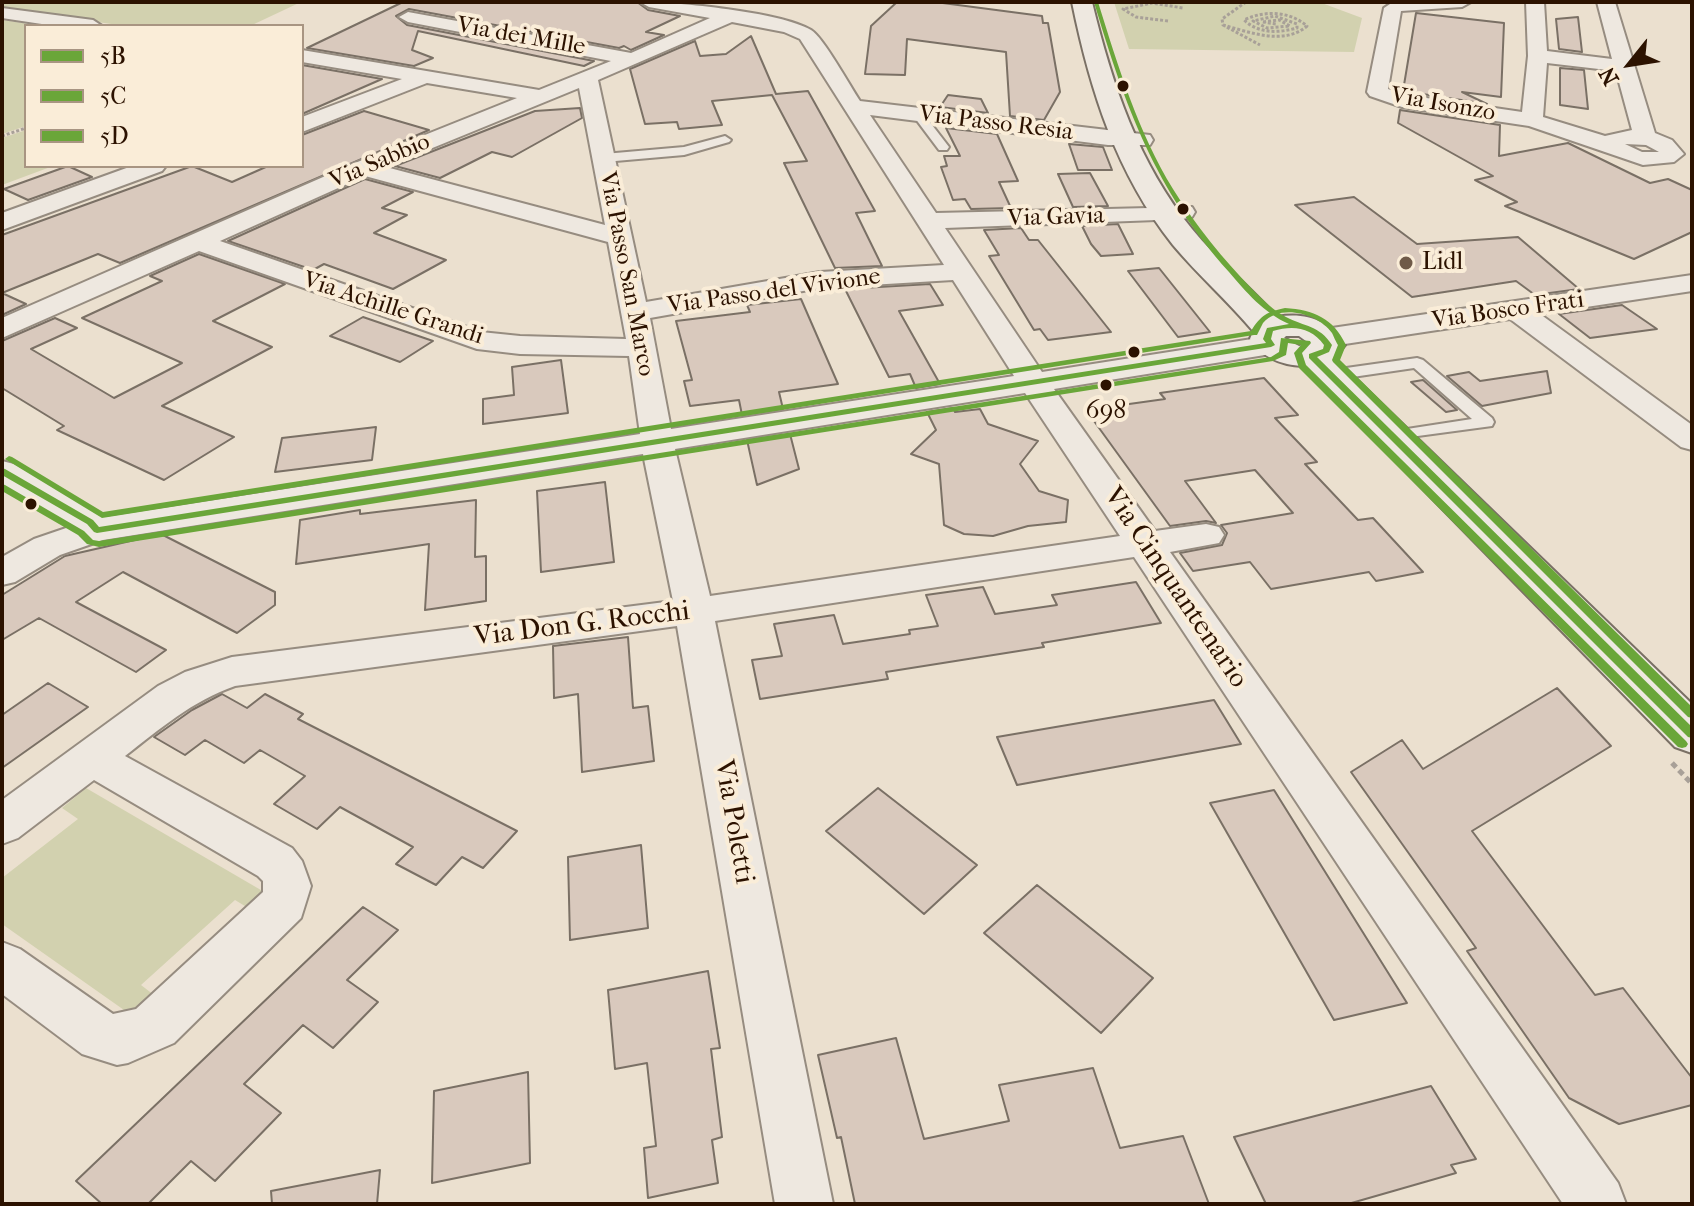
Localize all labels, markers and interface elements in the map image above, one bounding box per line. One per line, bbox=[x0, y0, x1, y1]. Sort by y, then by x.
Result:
street label: Via dei Mille bbox=[454, 12, 588, 62]
legend bbox=[24, 24, 304, 168]
north arrow bbox=[1590, 24, 1670, 104]
text: 5B bbox=[100, 42, 126, 70]
text: N bbox=[1594, 62, 1625, 90]
unlabelled marker bbox=[1115, 78, 1131, 94]
text: 5C bbox=[100, 82, 127, 110]
street label: Via Isonzo bbox=[1388, 82, 1498, 128]
street label: Via Passo Resia bbox=[917, 100, 1075, 148]
text: 5D bbox=[100, 122, 129, 150]
street label: Via Sabbio bbox=[325, 128, 435, 196]
street label: Via Passo San Marco bbox=[592, 169, 660, 379]
unlabelled marker bbox=[1175, 201, 1191, 217]
street label: Via Gavia bbox=[1007, 202, 1105, 234]
place label: Lidl bbox=[1422, 249, 1463, 277]
marker: Lidl bbox=[1397, 254, 1415, 272]
street label: Via Passo del Vivione bbox=[666, 263, 882, 321]
street label: Via Achille Grandi bbox=[299, 266, 487, 352]
street label: Via Bosco Frati bbox=[1430, 286, 1586, 336]
unlabelled marker bbox=[1126, 344, 1142, 360]
marker: 698 bbox=[1098, 377, 1114, 393]
place label: 698 bbox=[1086, 396, 1126, 428]
street label: Via Cinquantenario bbox=[1095, 481, 1255, 695]
unlabelled marker bbox=[23, 496, 39, 512]
street label: Via Don G. Rocchi bbox=[472, 595, 692, 655]
street label: Via Poletti bbox=[706, 757, 760, 887]

